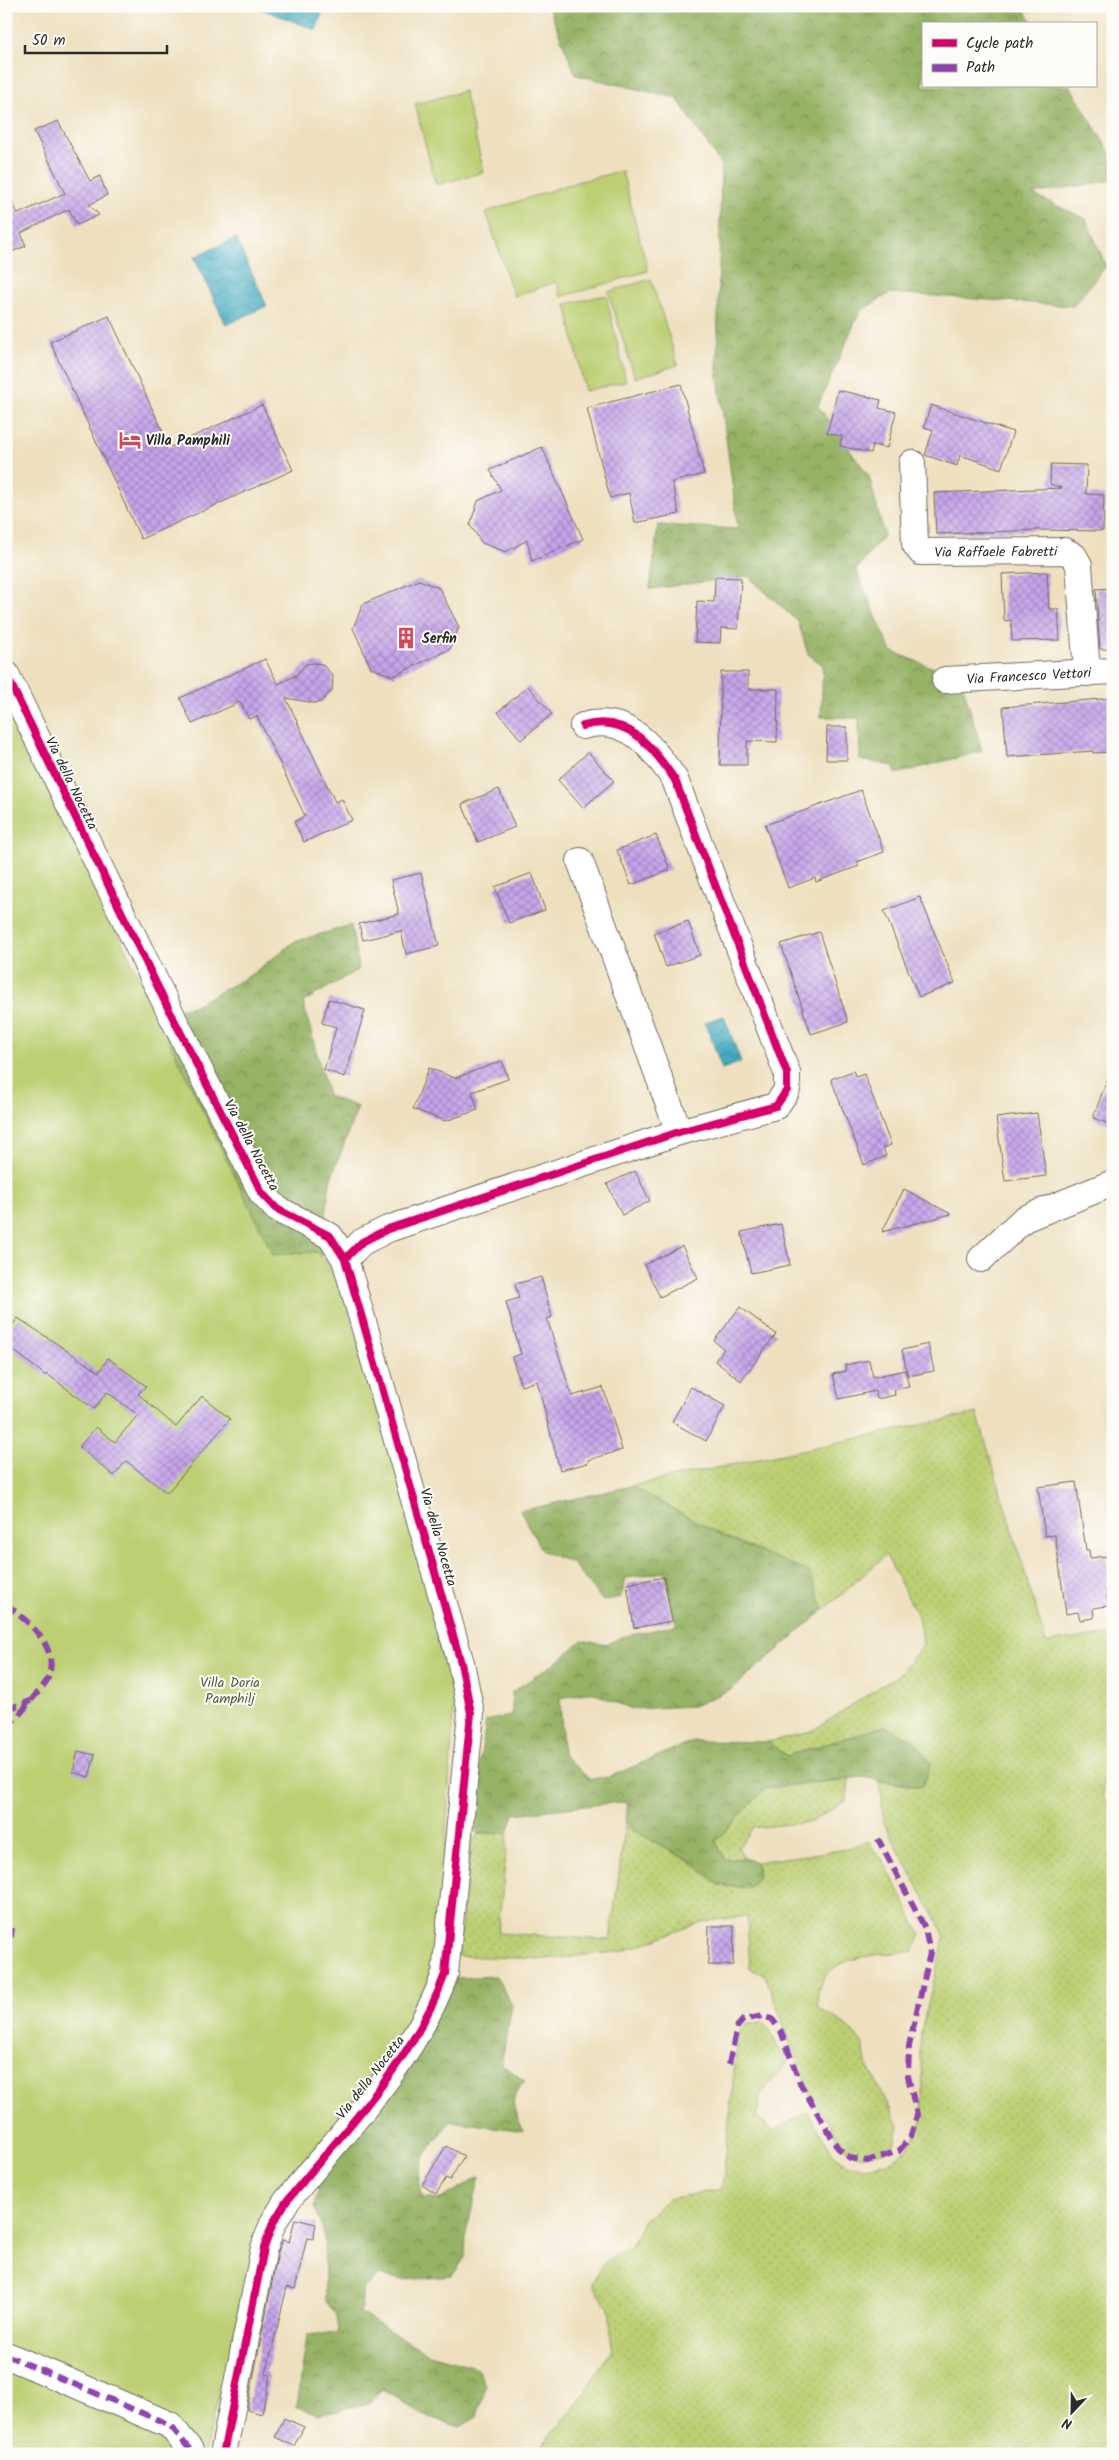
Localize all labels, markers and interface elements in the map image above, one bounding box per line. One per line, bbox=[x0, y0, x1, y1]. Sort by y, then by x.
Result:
scale bar bbox=[25, 22, 168, 54]
legend bbox=[922, 22, 1096, 88]
text: 50 m bbox=[32, 29, 66, 53]
text: Cycle path bbox=[966, 32, 1033, 56]
text: Path bbox=[966, 56, 995, 80]
hotel icon: Villa Pamphili bbox=[117, 427, 143, 453]
place label: Villa Pamphili bbox=[146, 430, 230, 452]
street label: Via Raffaele Fabretti bbox=[934, 541, 1058, 564]
building icon: Serfin bbox=[393, 625, 419, 651]
place label: Serfin bbox=[422, 628, 457, 650]
street label: Via Francesco Vettori bbox=[966, 662, 1092, 691]
street label: Via della Nocetta bbox=[39, 733, 103, 834]
street label: Via della Nocetta bbox=[218, 1096, 285, 1195]
street label: Via della Nocetta bbox=[414, 1486, 463, 1589]
park label: Villa Doria Pamphilj bbox=[200, 1672, 260, 1710]
street label: Via della Nocetta bbox=[331, 2031, 411, 2124]
north arrow bbox=[1046, 2388, 1096, 2438]
text: N bbox=[1059, 2411, 1076, 2435]

